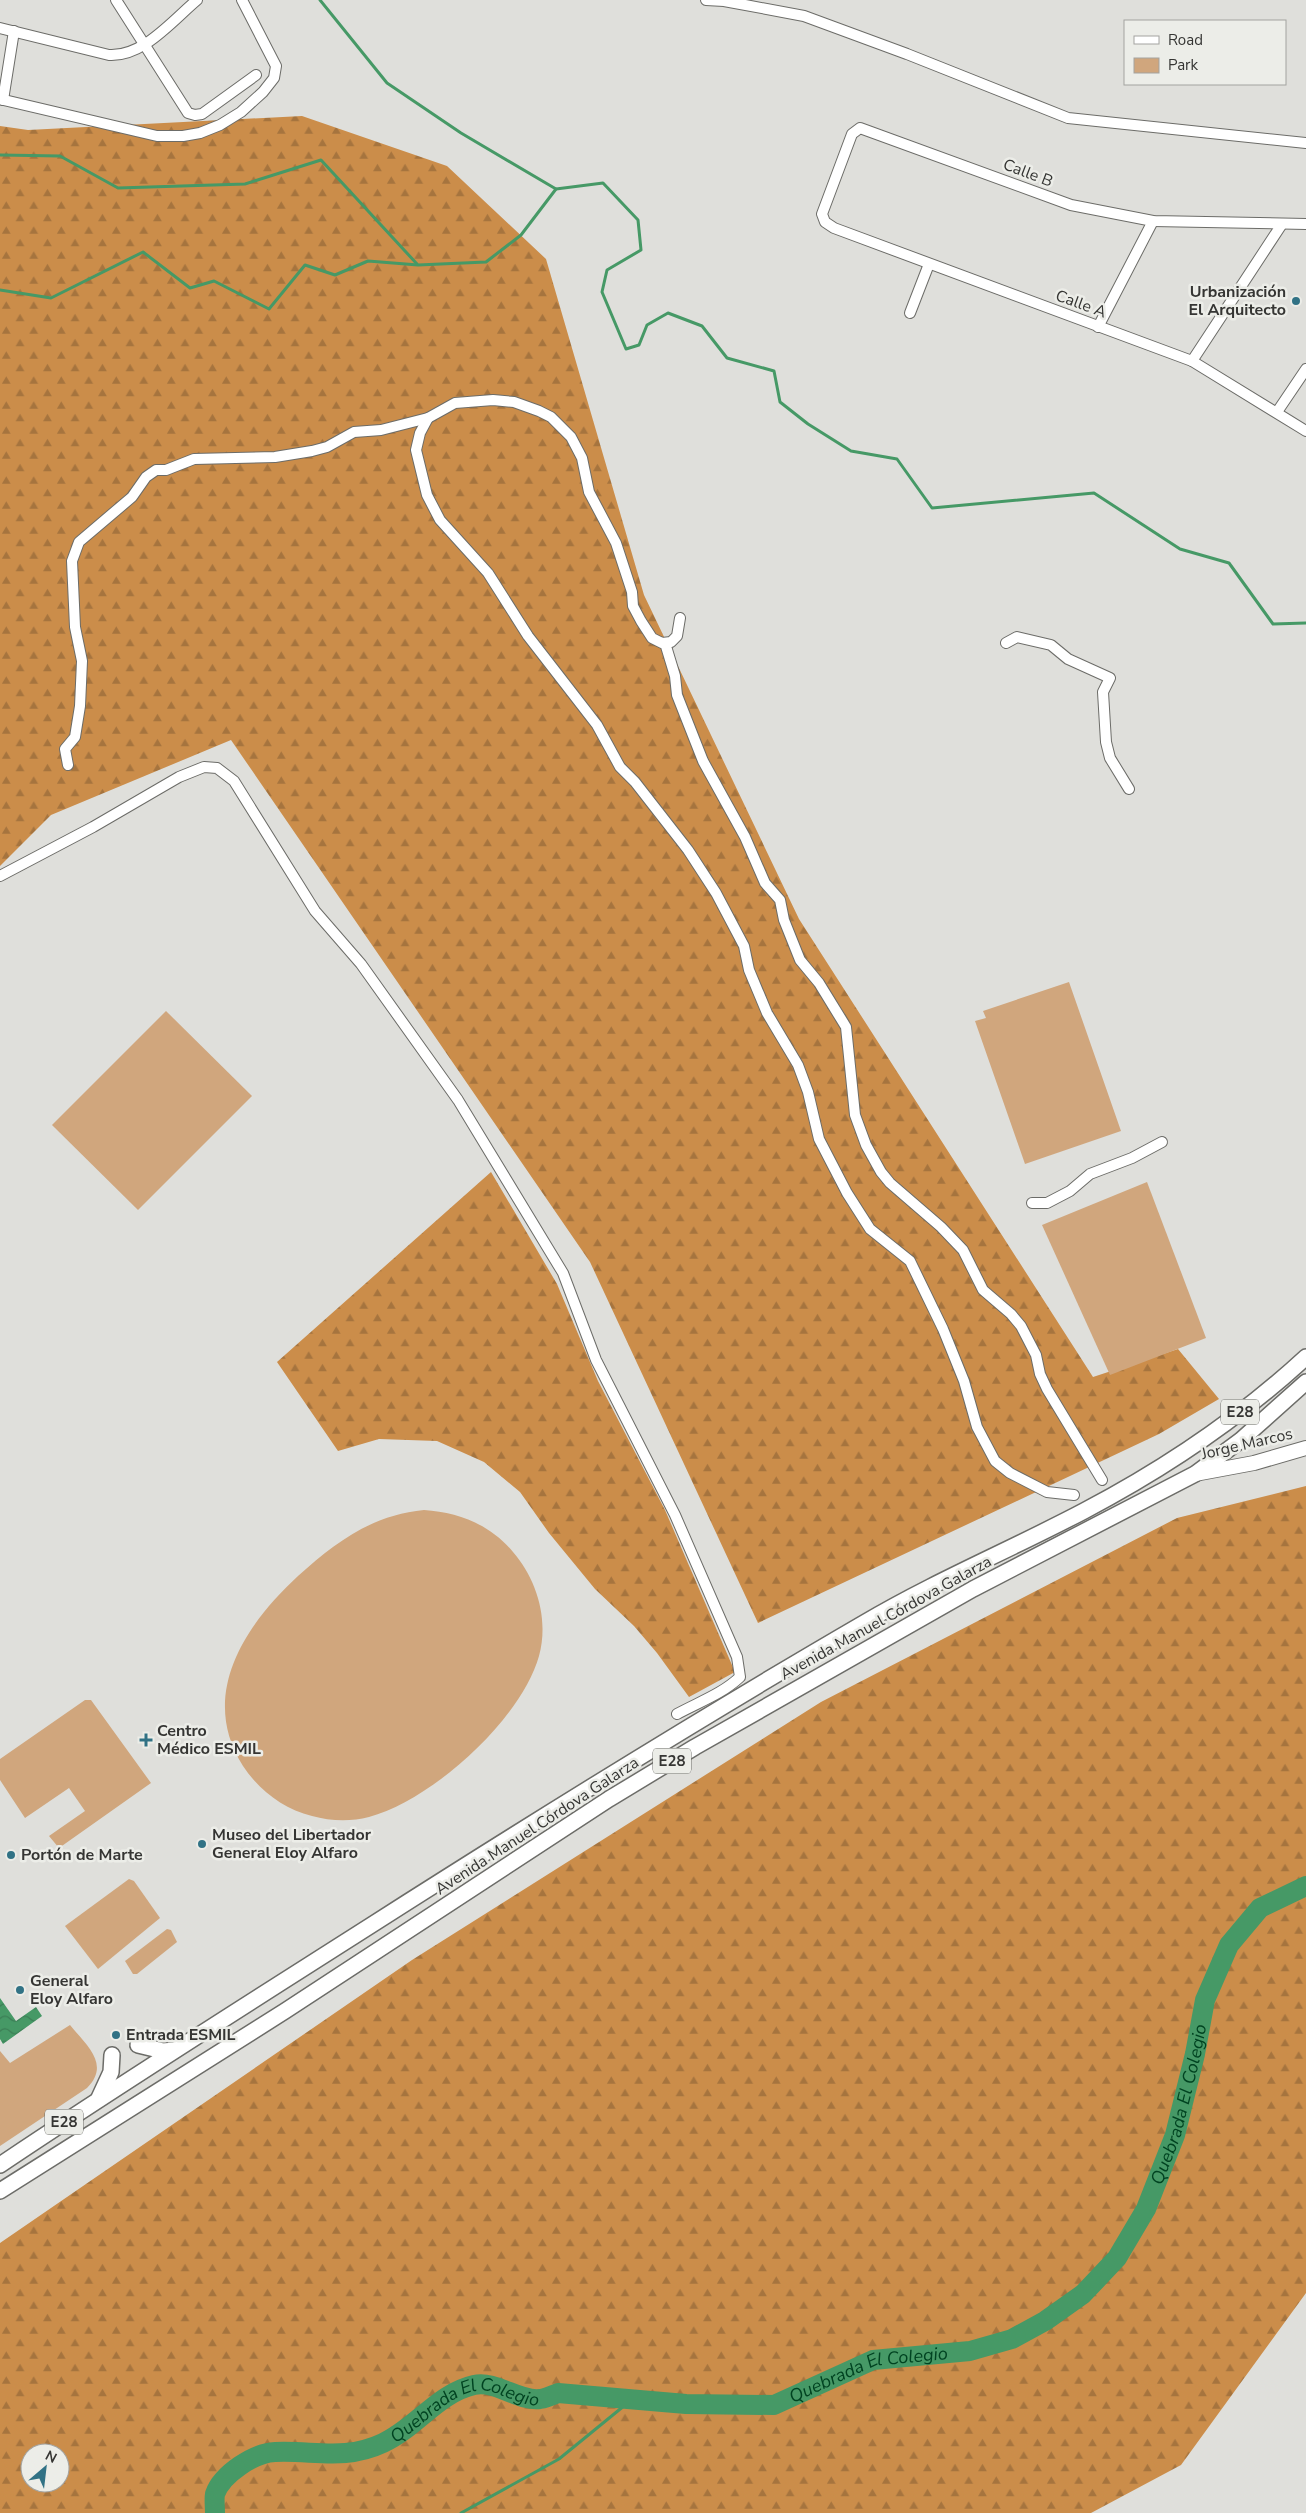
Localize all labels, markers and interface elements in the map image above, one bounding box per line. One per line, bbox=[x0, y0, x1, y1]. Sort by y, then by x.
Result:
legend bbox=[1124, 20, 1286, 85]
text: Road bbox=[1168, 30, 1203, 50]
text: Park bbox=[1168, 55, 1198, 75]
street label: Calle B bbox=[1000, 153, 1056, 193]
place label: Urbanización El Arquitecto bbox=[1188, 281, 1286, 321]
street label: Calle A bbox=[1052, 285, 1110, 323]
marker: Urbanización El Arquitecto bbox=[1290, 295, 1302, 307]
road number: E28 bbox=[1221, 1400, 1259, 1424]
street label: Jorge Marcos bbox=[1198, 1423, 1295, 1465]
street label: Avenida Manuel Córdova Galarza bbox=[776, 1551, 996, 1685]
place label: Centro Médico ESMIL bbox=[157, 1720, 261, 1760]
marker: Centro Médico ESMIL bbox=[139, 1733, 153, 1747]
road number: E28 bbox=[653, 1748, 691, 1774]
street label: Avenida Manuel Córdova Galarza bbox=[431, 1752, 643, 1900]
place label: Museo del Libertador General Eloy Alfaro bbox=[212, 1824, 372, 1864]
marker: Museo del Libertador General Eloy Alfaro bbox=[196, 1838, 208, 1850]
place label: Portón de Marte bbox=[21, 1844, 143, 1866]
marker: Portón de Marte bbox=[5, 1849, 17, 1861]
place label: General Eloy Alfaro bbox=[30, 1970, 113, 2010]
marker: General Eloy Alfaro bbox=[14, 1984, 26, 1996]
water label: Quebrada El Colegio bbox=[1145, 2022, 1212, 2188]
place label: Entrada ESMIL bbox=[126, 2024, 236, 2046]
marker: Entrada ESMIL bbox=[110, 2029, 122, 2041]
road number: E28 bbox=[45, 2110, 83, 2134]
water label: Quebrada El Colegio bbox=[785, 2341, 949, 2409]
water label: Quebrada El Colegio bbox=[385, 2372, 540, 2448]
north arrow bbox=[20, 2443, 70, 2493]
text: N bbox=[42, 2446, 60, 2468]

